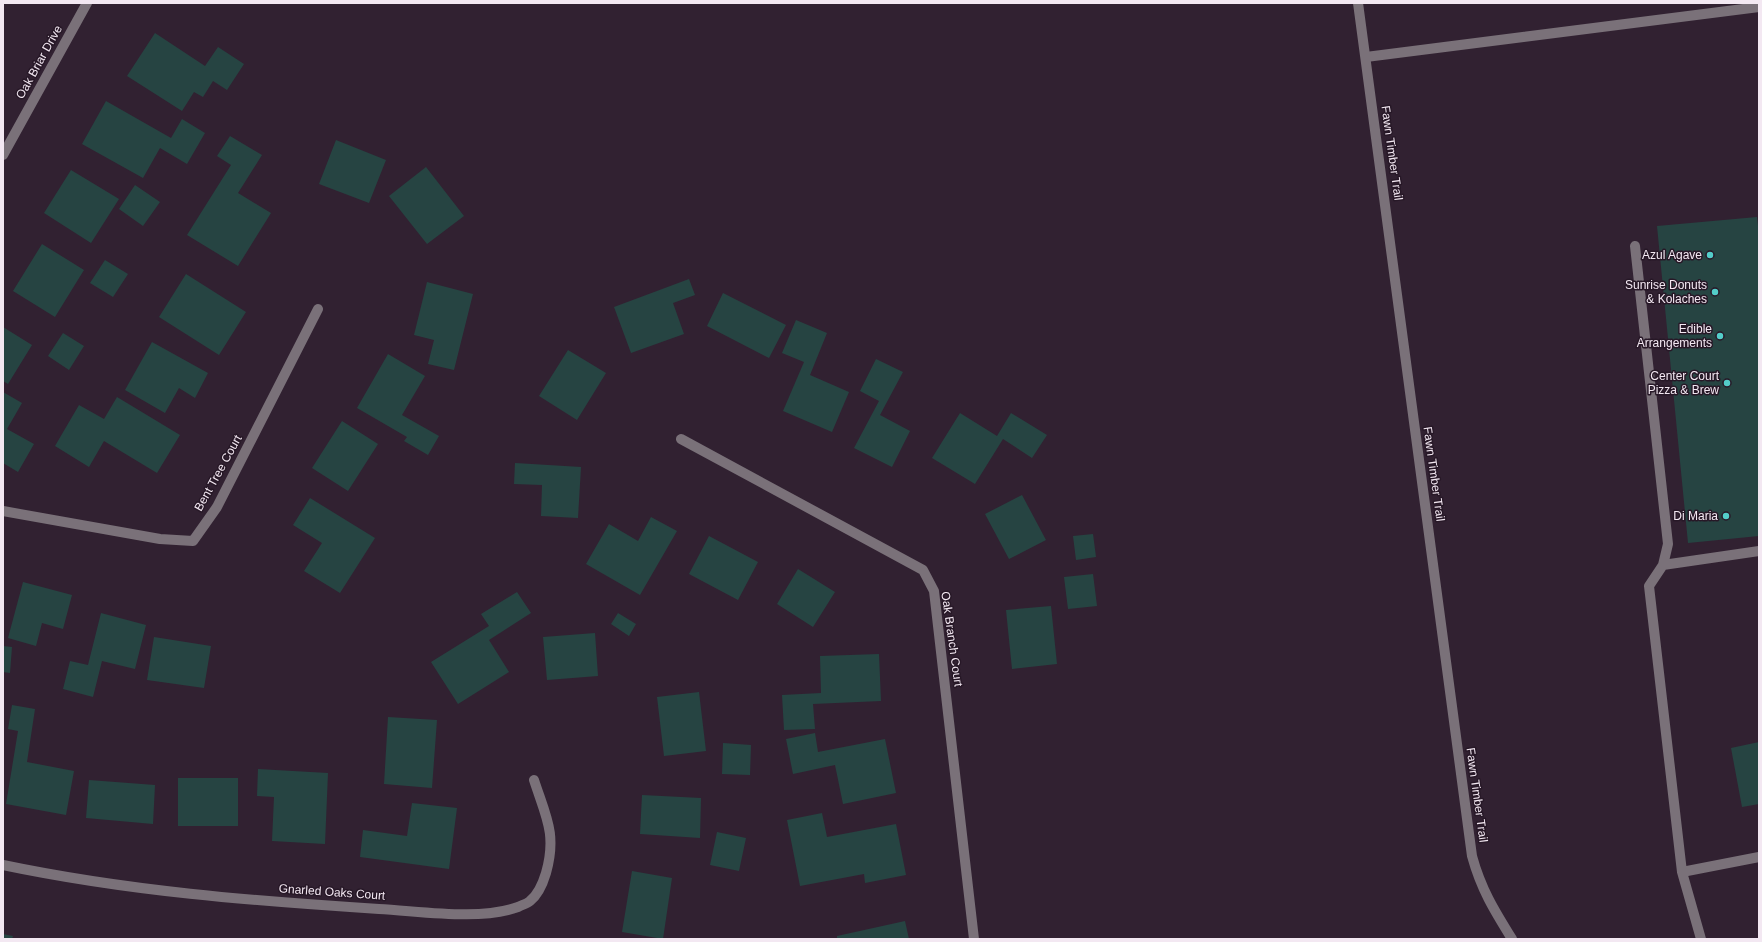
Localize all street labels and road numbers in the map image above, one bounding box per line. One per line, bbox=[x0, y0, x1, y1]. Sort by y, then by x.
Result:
street label: Oak Briar Drive bbox=[13, 22, 65, 101]
street label: Fawn Timber Trail bbox=[1378, 105, 1406, 201]
street label: Fawn Timber Trail bbox=[1420, 426, 1448, 522]
street label: Bent Tree Court bbox=[191, 432, 245, 513]
street label: Oak Branch Court bbox=[938, 590, 966, 688]
street label: Fawn Timber Trail bbox=[1463, 747, 1491, 843]
street label: Gnarled Oaks Court bbox=[278, 881, 386, 903]

